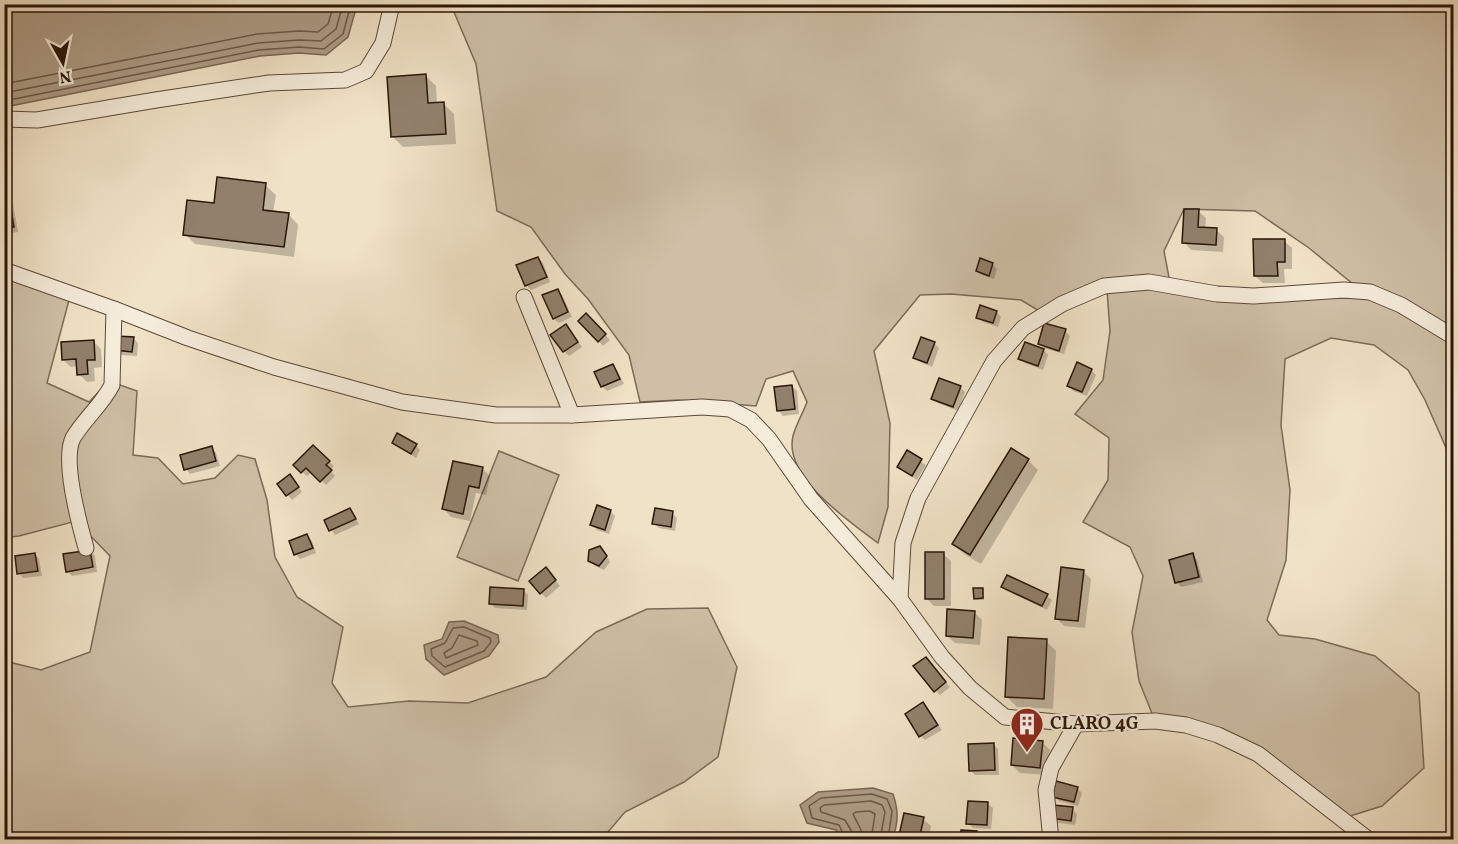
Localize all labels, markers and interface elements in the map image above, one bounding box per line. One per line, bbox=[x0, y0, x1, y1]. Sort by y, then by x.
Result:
north arrow bbox=[33, 33, 93, 93]
text: N bbox=[57, 64, 72, 88]
building icon: CLARO 4G bbox=[1009, 706, 1045, 753]
place label: CLARO 4G bbox=[1050, 712, 1139, 737]

